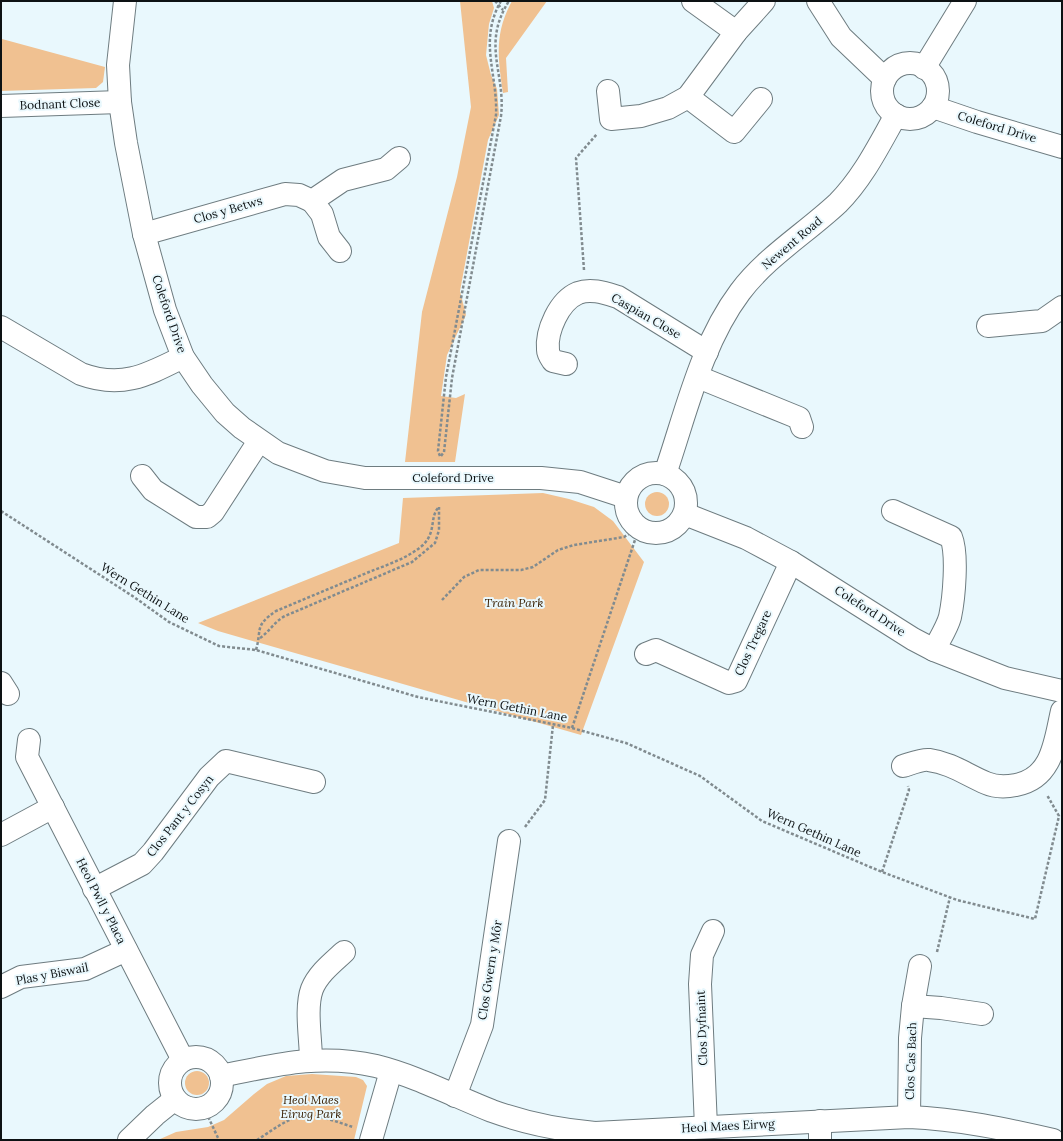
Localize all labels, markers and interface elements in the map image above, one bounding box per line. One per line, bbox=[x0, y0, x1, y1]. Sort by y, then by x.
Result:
street label: Bodnant Close bbox=[19, 95, 101, 112]
street label: Coleford Drive bbox=[956, 107, 1039, 146]
street label: Clos y Betws bbox=[192, 192, 264, 226]
street label: Newent Road bbox=[758, 213, 825, 272]
street label: Coleford Drive bbox=[149, 273, 190, 355]
street label: Caspian Close bbox=[609, 290, 684, 342]
street label: Coleford Drive bbox=[412, 470, 494, 485]
street label: Wern Gethin Lane bbox=[98, 559, 193, 626]
street label: Coleford Drive bbox=[832, 582, 909, 639]
park label: Train Park bbox=[484, 595, 544, 610]
street label: Clos Tregare bbox=[731, 607, 775, 678]
street label: Wern Gethin Lane bbox=[466, 690, 569, 725]
street label: Clos Pant y Cosyn bbox=[143, 772, 216, 860]
street label: Wern Gethin Lane bbox=[765, 805, 864, 860]
street label: Heol Pwll y Placa bbox=[73, 855, 130, 946]
street label: Clos Gwern y Môr bbox=[474, 918, 505, 1021]
street label: Plas y Biswail bbox=[14, 959, 89, 988]
street label: Clos Dyfnaint bbox=[693, 990, 710, 1066]
street label: Clos Cas Bach bbox=[902, 1022, 919, 1100]
park label: Heol Maes Eirwg Park bbox=[281, 1092, 341, 1121]
street label: Heol Maes Eirwg bbox=[681, 1116, 775, 1135]

